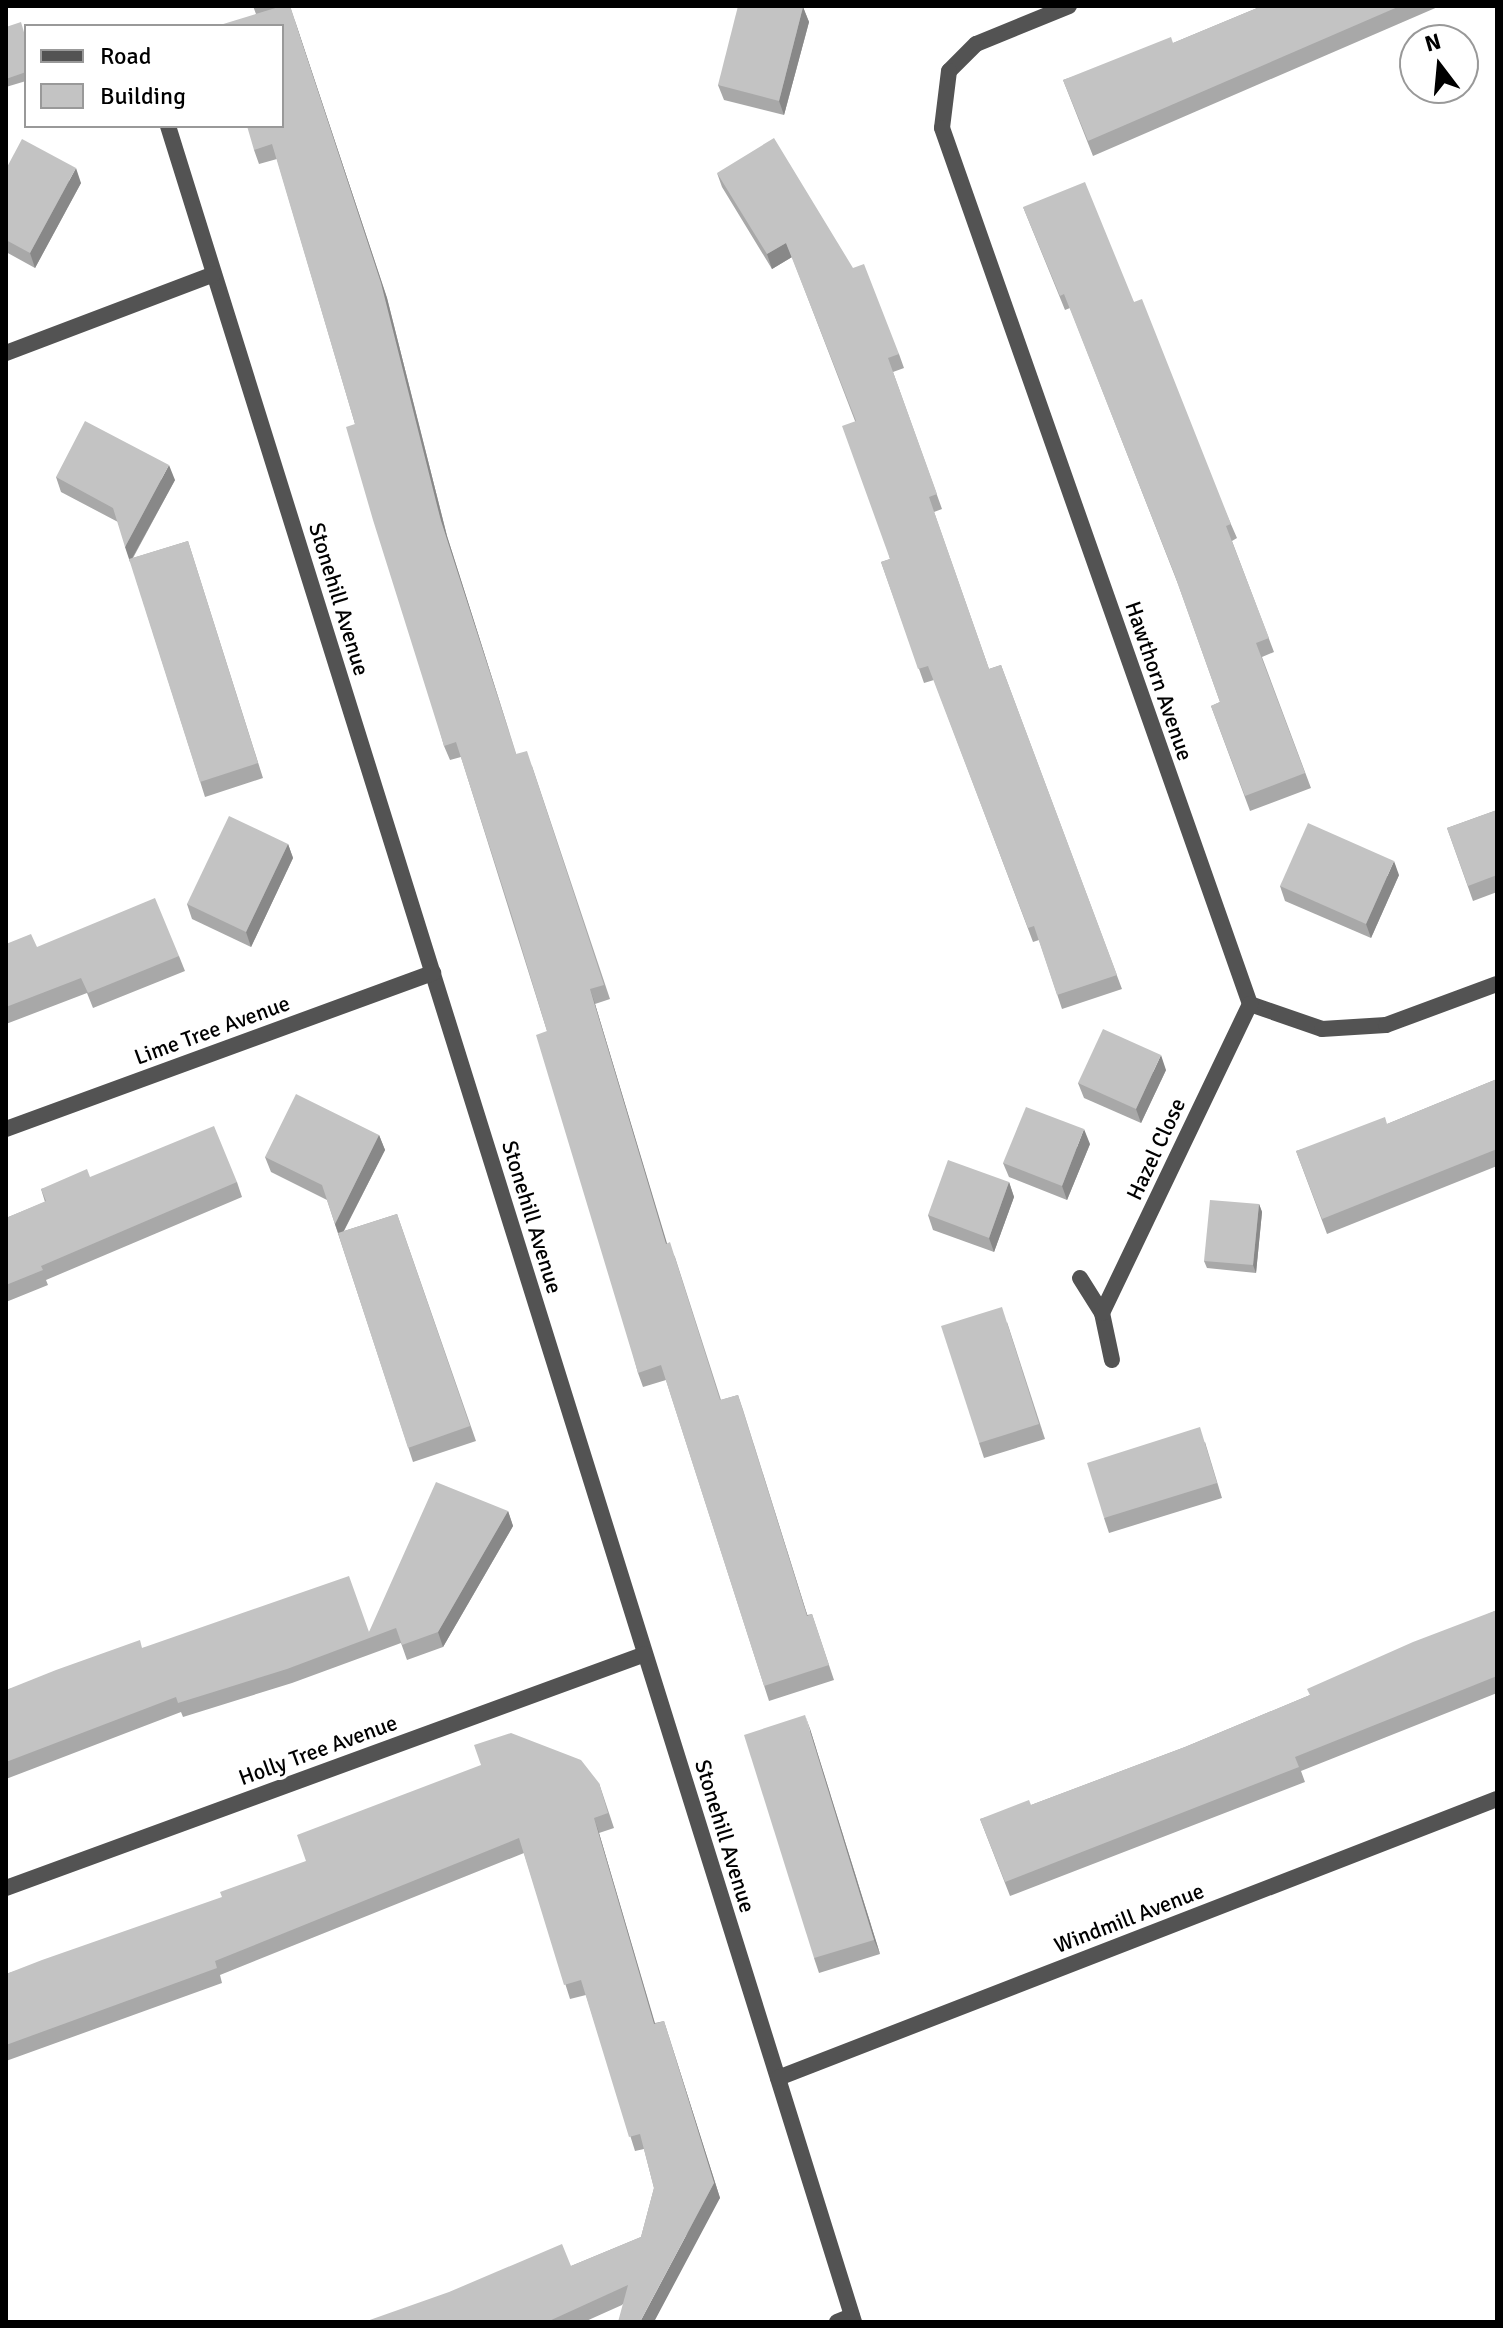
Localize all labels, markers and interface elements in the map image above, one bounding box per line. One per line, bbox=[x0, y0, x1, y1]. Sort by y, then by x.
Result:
legend bbox=[24, 24, 284, 128]
north arrow bbox=[1399, 24, 1479, 104]
text: N bbox=[1422, 27, 1444, 57]
text: Road bbox=[100, 41, 151, 71]
text: Building bbox=[100, 81, 186, 111]
street label: Stonehill Avenue bbox=[303, 519, 375, 679]
street label: Hawthorn Avenue bbox=[1119, 598, 1199, 764]
street label: Lime Tree Avenue bbox=[131, 990, 293, 1070]
street label: Hazel Close bbox=[1121, 1094, 1191, 1204]
street label: Stonehill Avenue bbox=[496, 1137, 568, 1297]
street label: Holly Tree Avenue bbox=[235, 1709, 401, 1791]
street label: Stonehill Avenue bbox=[689, 1756, 761, 1916]
street label: Windmill Avenue bbox=[1050, 1877, 1208, 1959]

